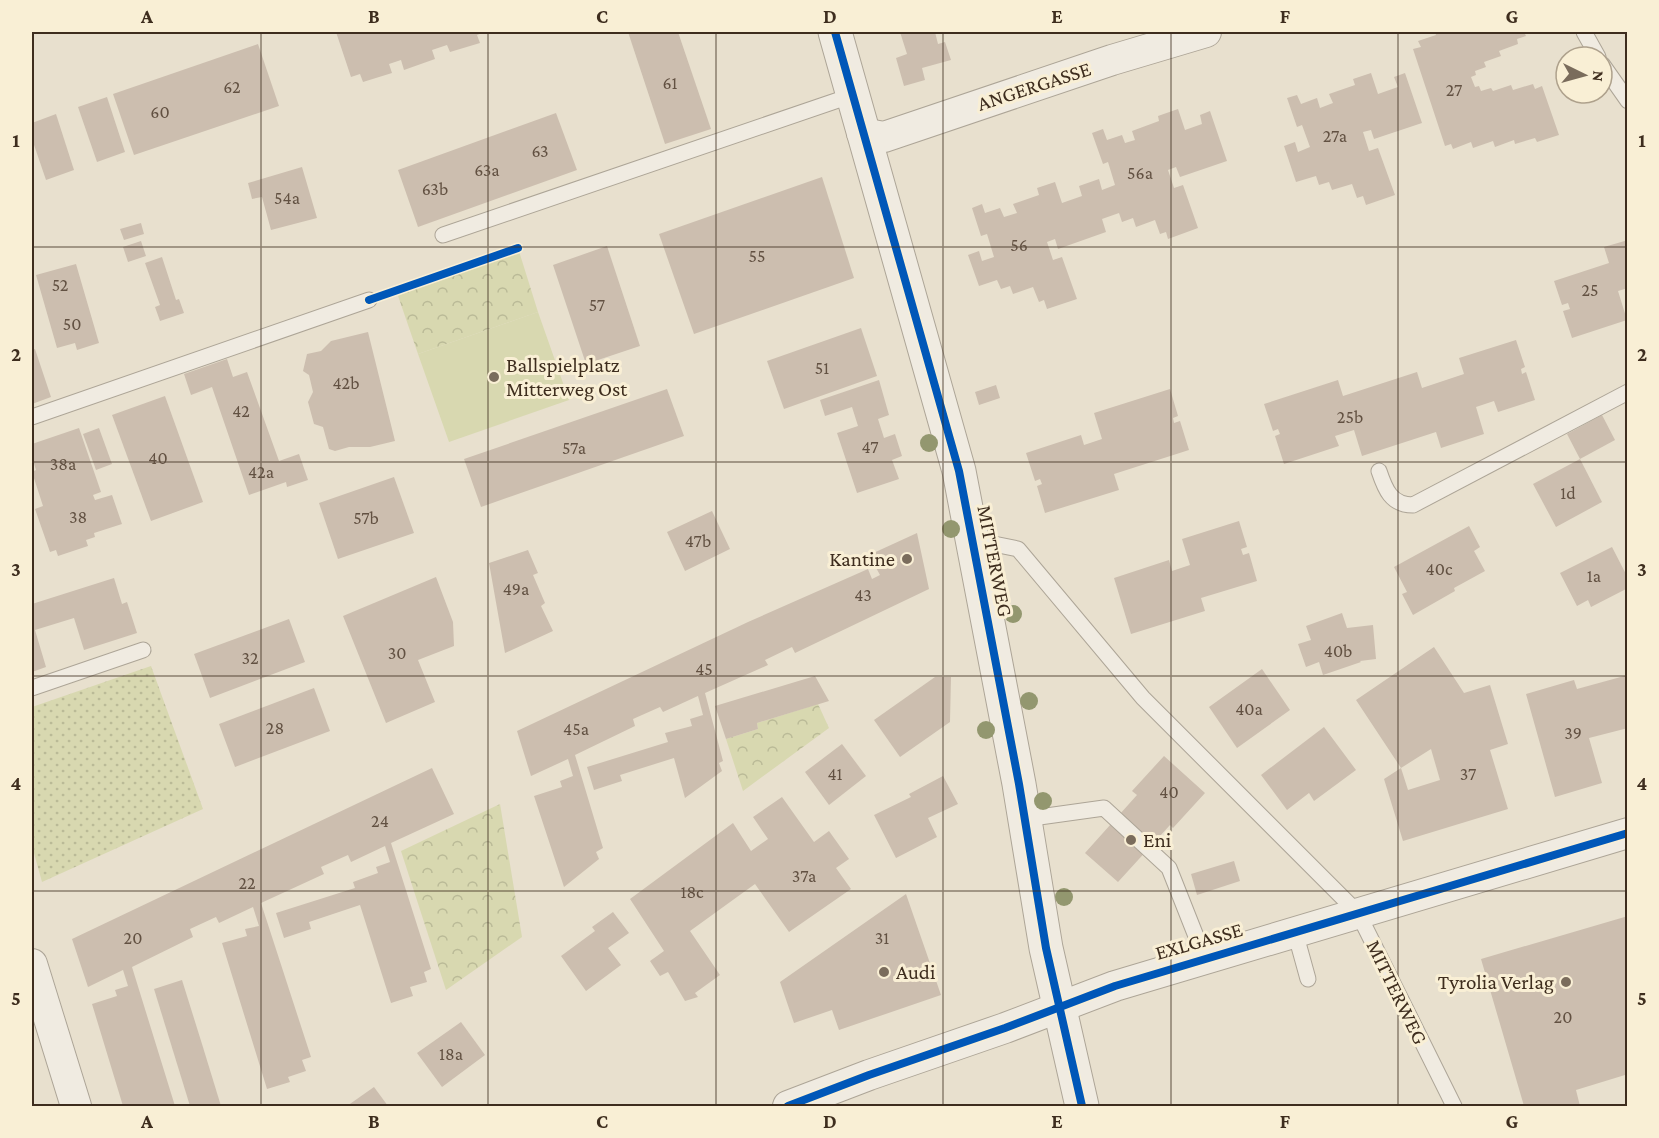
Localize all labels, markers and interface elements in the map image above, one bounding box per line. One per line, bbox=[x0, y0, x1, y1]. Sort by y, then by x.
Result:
text: A bbox=[140, 5, 154, 27]
text: B bbox=[368, 5, 380, 27]
text: C bbox=[596, 5, 608, 27]
text: D bbox=[823, 5, 837, 27]
text: E bbox=[1051, 5, 1063, 27]
text: F bbox=[1280, 5, 1291, 27]
text: G bbox=[1506, 5, 1519, 27]
north arrow bbox=[1554, 45, 1614, 105]
street label: ANGERGASSE bbox=[974, 56, 1094, 116]
text: N bbox=[1589, 70, 1607, 83]
house number: 61 bbox=[662, 73, 678, 93]
house number: 62 bbox=[223, 77, 241, 97]
house number: 27 bbox=[1446, 80, 1462, 100]
house number: 60 bbox=[150, 102, 170, 122]
house number: 27a bbox=[1323, 126, 1347, 146]
text: 1 bbox=[12, 129, 20, 151]
text: 1 bbox=[1638, 129, 1646, 151]
house number: 63 bbox=[531, 141, 549, 161]
house number: 63a bbox=[474, 160, 500, 180]
house number: 56a bbox=[1127, 163, 1153, 183]
house number: 63b bbox=[422, 179, 448, 199]
house number: 54a bbox=[274, 188, 300, 208]
house number: 56 bbox=[1010, 235, 1028, 255]
house number: 55 bbox=[749, 246, 765, 266]
house number: 52 bbox=[52, 275, 68, 295]
house number: 25 bbox=[1581, 280, 1599, 300]
house number: 57 bbox=[589, 295, 605, 315]
house number: 50 bbox=[63, 314, 81, 334]
text: 2 bbox=[11, 343, 21, 365]
text: 2 bbox=[1637, 343, 1647, 365]
place label: Ballspielplatz Mitterweg Ost bbox=[506, 353, 628, 401]
house number: 51 bbox=[815, 358, 829, 378]
marker: Ballspielplatz Mitterweg Ost bbox=[487, 370, 501, 384]
house number: 42b bbox=[333, 373, 359, 393]
house number: 42 bbox=[232, 401, 250, 421]
house number: 25b bbox=[1337, 407, 1363, 427]
house number: 47 bbox=[861, 437, 879, 457]
house number: 57a bbox=[562, 438, 586, 458]
house number: 40 bbox=[148, 448, 168, 468]
house number: 38a bbox=[50, 454, 76, 474]
house number: 42a bbox=[248, 462, 274, 482]
house number: 1d bbox=[1560, 483, 1576, 503]
street label: MITTERWEG bbox=[972, 503, 1018, 619]
house number: 38 bbox=[69, 507, 87, 527]
house number: 57b bbox=[353, 508, 379, 528]
house number: 47b bbox=[685, 531, 711, 551]
place label: Kantine bbox=[829, 547, 895, 571]
marker: Kantine bbox=[900, 552, 914, 566]
text: 3 bbox=[11, 558, 21, 580]
text: 3 bbox=[1637, 558, 1647, 580]
house number: 40c bbox=[1426, 559, 1453, 579]
house number: 1a bbox=[1587, 566, 1601, 586]
house number: 49a bbox=[503, 579, 529, 599]
house number: 43 bbox=[854, 585, 872, 605]
house number: 40b bbox=[1324, 641, 1352, 661]
house number: 30 bbox=[388, 643, 406, 663]
house number: 32 bbox=[241, 648, 259, 668]
house number: 45 bbox=[695, 659, 713, 679]
house number: 40a bbox=[1235, 699, 1263, 719]
house number: 28 bbox=[266, 718, 284, 738]
house number: 45a bbox=[563, 719, 589, 739]
house number: 39 bbox=[1564, 723, 1582, 743]
house number: 41 bbox=[827, 764, 843, 784]
house number: 37 bbox=[1460, 764, 1476, 784]
text: 4 bbox=[11, 772, 22, 794]
text: 4 bbox=[1637, 772, 1648, 794]
house number: 40 bbox=[1159, 782, 1179, 802]
house number: 24 bbox=[371, 811, 389, 831]
place label: Eni bbox=[1143, 828, 1172, 852]
marker: Eni bbox=[1124, 833, 1138, 847]
house number: 37a bbox=[792, 866, 816, 886]
house number: 22 bbox=[238, 873, 256, 893]
house number: 18c bbox=[680, 882, 704, 902]
street label: EXLGASSE bbox=[1153, 917, 1245, 965]
house number: 20 bbox=[124, 928, 142, 948]
house number: 31 bbox=[875, 928, 889, 948]
street label: MITTERWEG bbox=[1361, 936, 1433, 1048]
place label: Audi bbox=[896, 960, 936, 984]
marker: Audi bbox=[877, 965, 891, 979]
place label: Tyrolia Verlag bbox=[1438, 970, 1554, 994]
marker: Tyrolia Verlag bbox=[1559, 975, 1573, 989]
text: 5 bbox=[11, 987, 21, 1009]
text: 5 bbox=[1637, 987, 1647, 1009]
house number: 20 bbox=[1554, 1007, 1572, 1027]
house number: 18a bbox=[439, 1044, 463, 1064]
text: A bbox=[140, 1110, 154, 1132]
text: B bbox=[368, 1110, 380, 1132]
text: C bbox=[596, 1110, 608, 1132]
text: D bbox=[823, 1110, 837, 1132]
text: E bbox=[1051, 1110, 1063, 1132]
text: F bbox=[1280, 1110, 1291, 1132]
text: G bbox=[1506, 1110, 1519, 1132]

